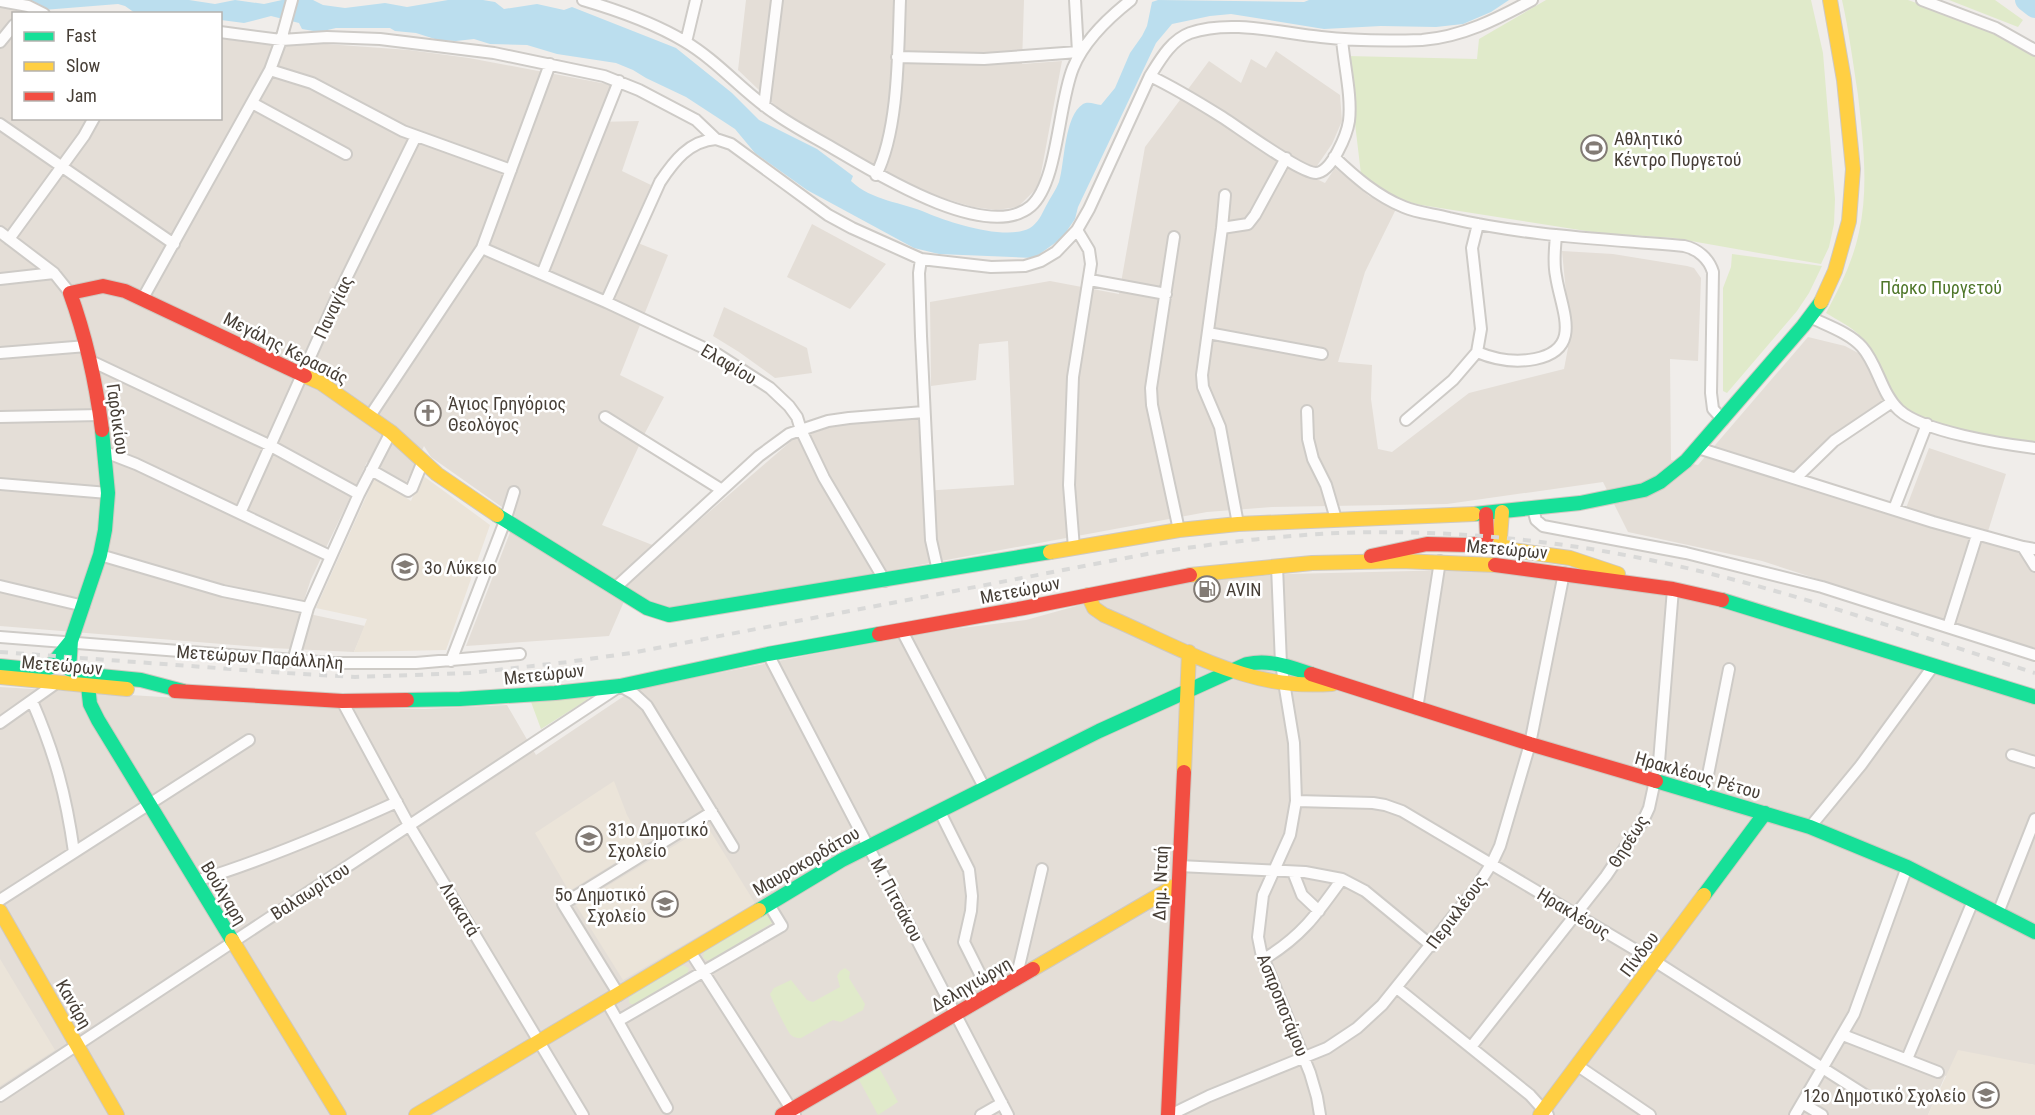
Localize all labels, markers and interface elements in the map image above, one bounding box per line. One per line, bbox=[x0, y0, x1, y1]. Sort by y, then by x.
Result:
legend bbox=[12, 12, 222, 120]
text: Fast bbox=[66, 25, 97, 46]
text: Slow bbox=[66, 55, 101, 76]
text: Jam bbox=[66, 85, 97, 106]
place label: Αθλητικό Κέντρο Πυργετού bbox=[1614, 128, 1742, 170]
sports icon: Αθλητικό Κέντρο Πυργετού bbox=[1579, 133, 1609, 163]
street label: Παναγίας bbox=[309, 272, 357, 342]
park label: Πάρκο Πυργετού bbox=[1880, 277, 2002, 298]
street label: Μεγάλης Κερασιάς bbox=[220, 308, 352, 388]
street label: Ελαφίου bbox=[698, 339, 760, 389]
street label: Γαρδικίου bbox=[103, 382, 133, 456]
place label: Άγιος Γρηγόριος Θεολόγος bbox=[448, 393, 566, 435]
church icon: Άγιος Γρηγόριος Θεολόγος bbox=[413, 398, 443, 428]
street label: Μετεώρων bbox=[1466, 535, 1549, 563]
school or university icon: 3ο Λύκειο bbox=[390, 552, 420, 582]
place label: 3ο Λύκειο bbox=[424, 557, 497, 578]
street label: Μετεώρων bbox=[978, 572, 1062, 608]
fuel station icon: AVIN bbox=[1192, 574, 1222, 604]
place label: AVIN bbox=[1226, 579, 1261, 600]
street label: Μετεώρων Παράλληλη bbox=[176, 641, 344, 673]
street label: Μετεώρων bbox=[21, 651, 104, 679]
street label: Μετεώρων bbox=[503, 659, 586, 689]
street label: Ηρακλέους Ρέτου bbox=[1633, 747, 1763, 803]
street label: Θησέως bbox=[1604, 811, 1652, 871]
place label: 31ο Δημοτικό Σχολείο bbox=[608, 819, 708, 861]
street label: Μαυροκορδάτου bbox=[749, 822, 863, 900]
school or university icon: 31ο Δημοτικό Σχολείο bbox=[574, 824, 604, 854]
street label: Δημ. Νταή bbox=[1148, 845, 1172, 921]
street label: Μ. Πιτσάκου bbox=[866, 855, 928, 945]
street label: Βούλγαρη bbox=[197, 857, 251, 929]
street label: Βαλαωρίτου bbox=[267, 858, 353, 924]
street label: Περικλέους bbox=[1422, 871, 1490, 953]
street label: Λιακατά bbox=[436, 878, 484, 940]
street label: Ηρακλέους bbox=[1534, 883, 1614, 943]
place label: 5ο Δημοτικό Σχολείο bbox=[555, 884, 646, 926]
school or university icon: 5ο Δημοτικό Σχολείο bbox=[650, 889, 680, 919]
street label: Πίνδου bbox=[1615, 927, 1663, 981]
street label: Ασπροποτάμου bbox=[1253, 951, 1313, 1059]
street label: Δεληγιώργη bbox=[927, 953, 1015, 1015]
street label: Κανάρη bbox=[52, 976, 96, 1032]
school or university icon: 12ο Δημοτικό Σχολείο bbox=[1971, 1080, 2001, 1110]
place label: 12ο Δημοτικό Σχολείο bbox=[1803, 1085, 1966, 1106]

